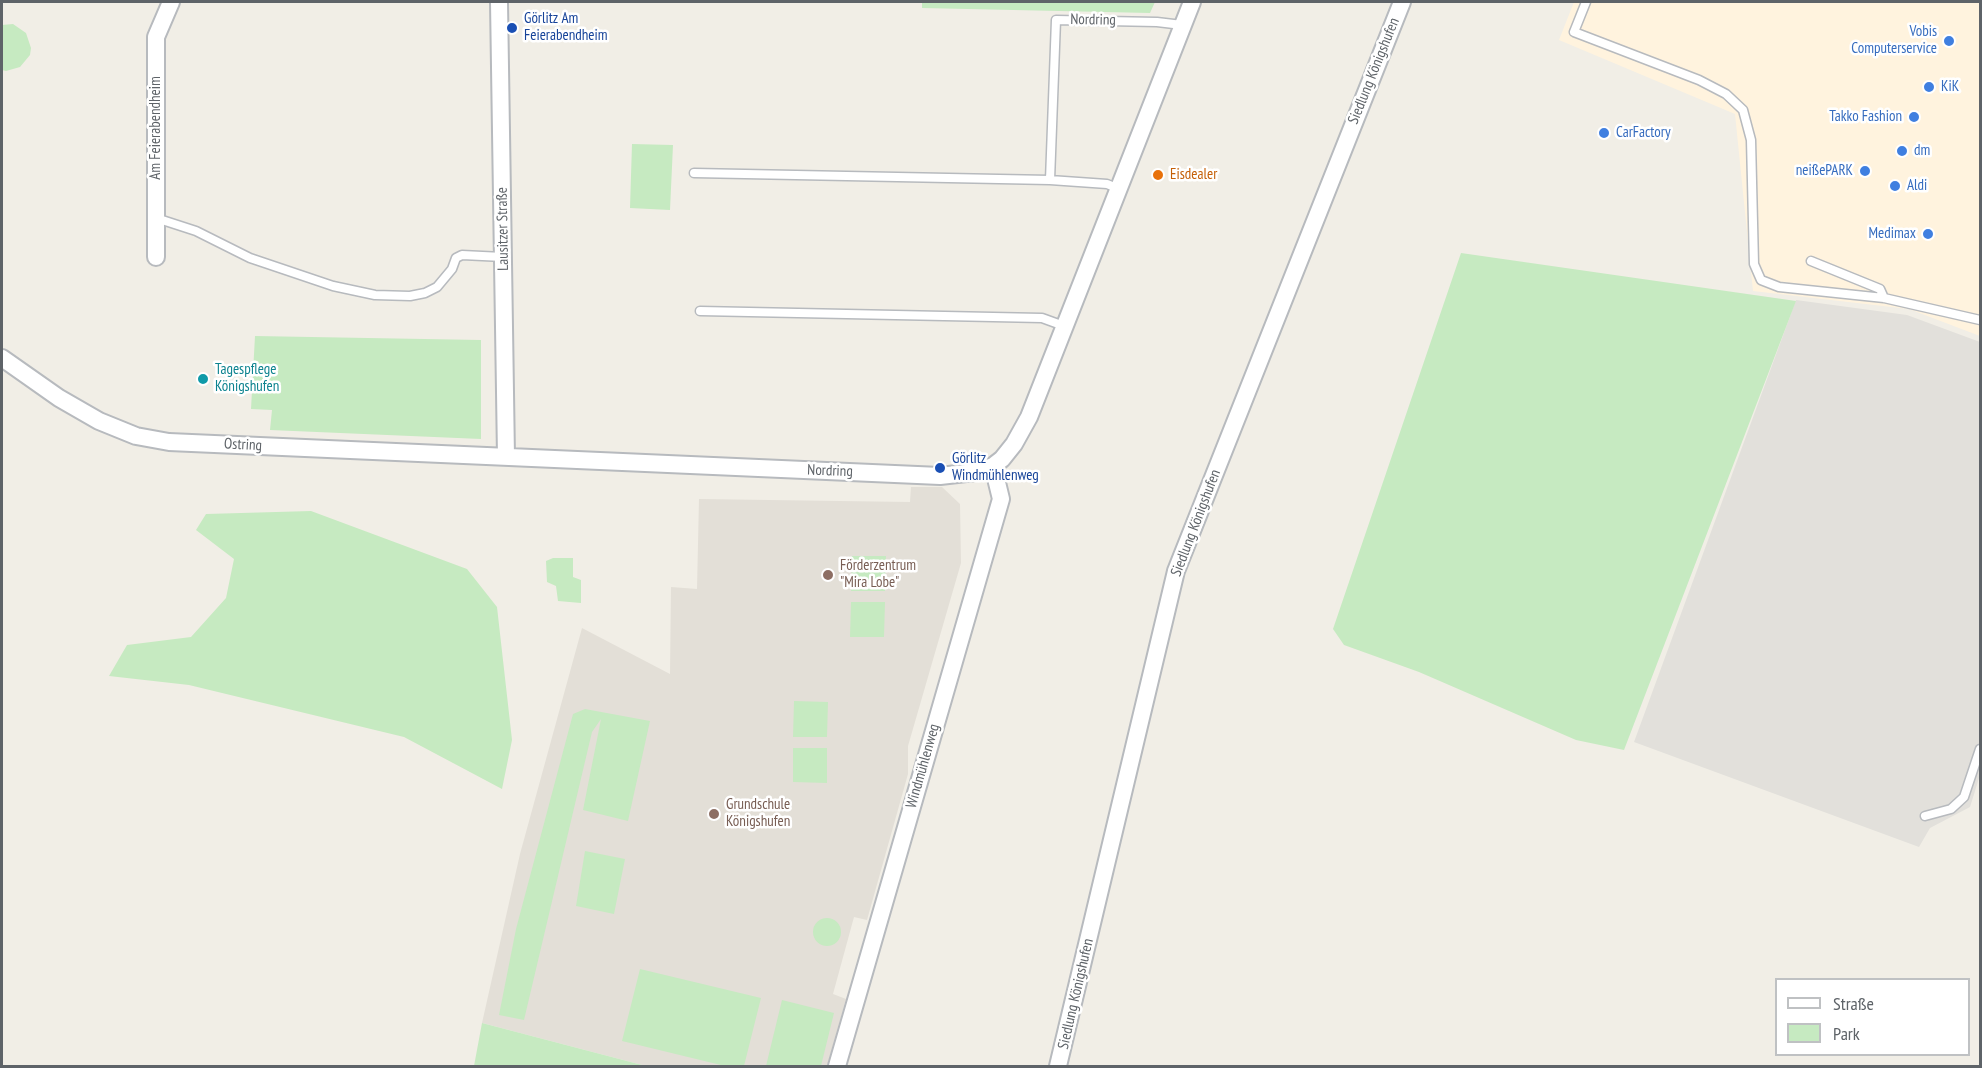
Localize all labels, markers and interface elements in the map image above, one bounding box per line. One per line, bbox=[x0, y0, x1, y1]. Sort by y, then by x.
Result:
place label: Görlitz Am Feierabendheim bbox=[524, 10, 608, 45]
street label: Nordring bbox=[1070, 11, 1116, 29]
street label: Siedlung Königshufen bbox=[1345, 15, 1403, 127]
marker: Görlitz Am Feierabendheim bbox=[505, 21, 519, 35]
place label: Vobis Computerservice bbox=[1851, 23, 1937, 58]
marker: Vobis Computerservice bbox=[1942, 34, 1956, 48]
street label: Am Feierabendheim bbox=[147, 76, 165, 180]
place label: KiK bbox=[1941, 78, 1959, 96]
marker: KiK bbox=[1922, 80, 1936, 94]
place label: Takko Fashion bbox=[1829, 108, 1902, 126]
marker: Takko Fashion bbox=[1907, 110, 1921, 124]
place label: CarFactory bbox=[1616, 124, 1671, 142]
marker: CarFactory bbox=[1597, 126, 1611, 140]
place label: dm bbox=[1914, 142, 1930, 160]
marker: dm bbox=[1895, 144, 1909, 158]
place label: neißePARK bbox=[1796, 162, 1853, 180]
marker: neißePARK bbox=[1858, 164, 1872, 178]
place label: Eisdealer bbox=[1170, 166, 1217, 184]
marker: Eisdealer bbox=[1151, 168, 1165, 182]
place label: Aldi bbox=[1907, 177, 1927, 195]
marker: Aldi bbox=[1888, 179, 1902, 193]
street label: Lausitzer Straße bbox=[493, 187, 513, 271]
place label: Medimax bbox=[1869, 225, 1916, 243]
marker: Medimax bbox=[1921, 227, 1935, 241]
place label: Tagespflege Königshufen bbox=[215, 361, 279, 396]
marker: Tagespflege Königshufen bbox=[196, 372, 210, 386]
street label: Ostring bbox=[224, 435, 262, 455]
place label: Görlitz Windmühlenweg bbox=[952, 450, 1039, 485]
street label: Nordring bbox=[807, 461, 853, 481]
marker: Görlitz Windmühlenweg bbox=[933, 461, 947, 475]
street label: Siedlung Königshufen bbox=[1167, 467, 1225, 579]
place label: Förderzentrum "Mira Lobe" bbox=[840, 557, 916, 592]
marker: Förderzentrum "Mira Lobe" bbox=[821, 568, 835, 582]
street label: Windmühlenweg bbox=[902, 722, 944, 810]
place label: Grundschule Königshufen bbox=[726, 796, 790, 831]
marker: Grundschule Königshufen bbox=[707, 807, 721, 821]
street label: Siedlung Königshufen bbox=[1055, 937, 1097, 1051]
legend bbox=[1775, 978, 1970, 1056]
text: Straße bbox=[1833, 992, 1874, 1015]
text: Park bbox=[1833, 1022, 1860, 1045]

